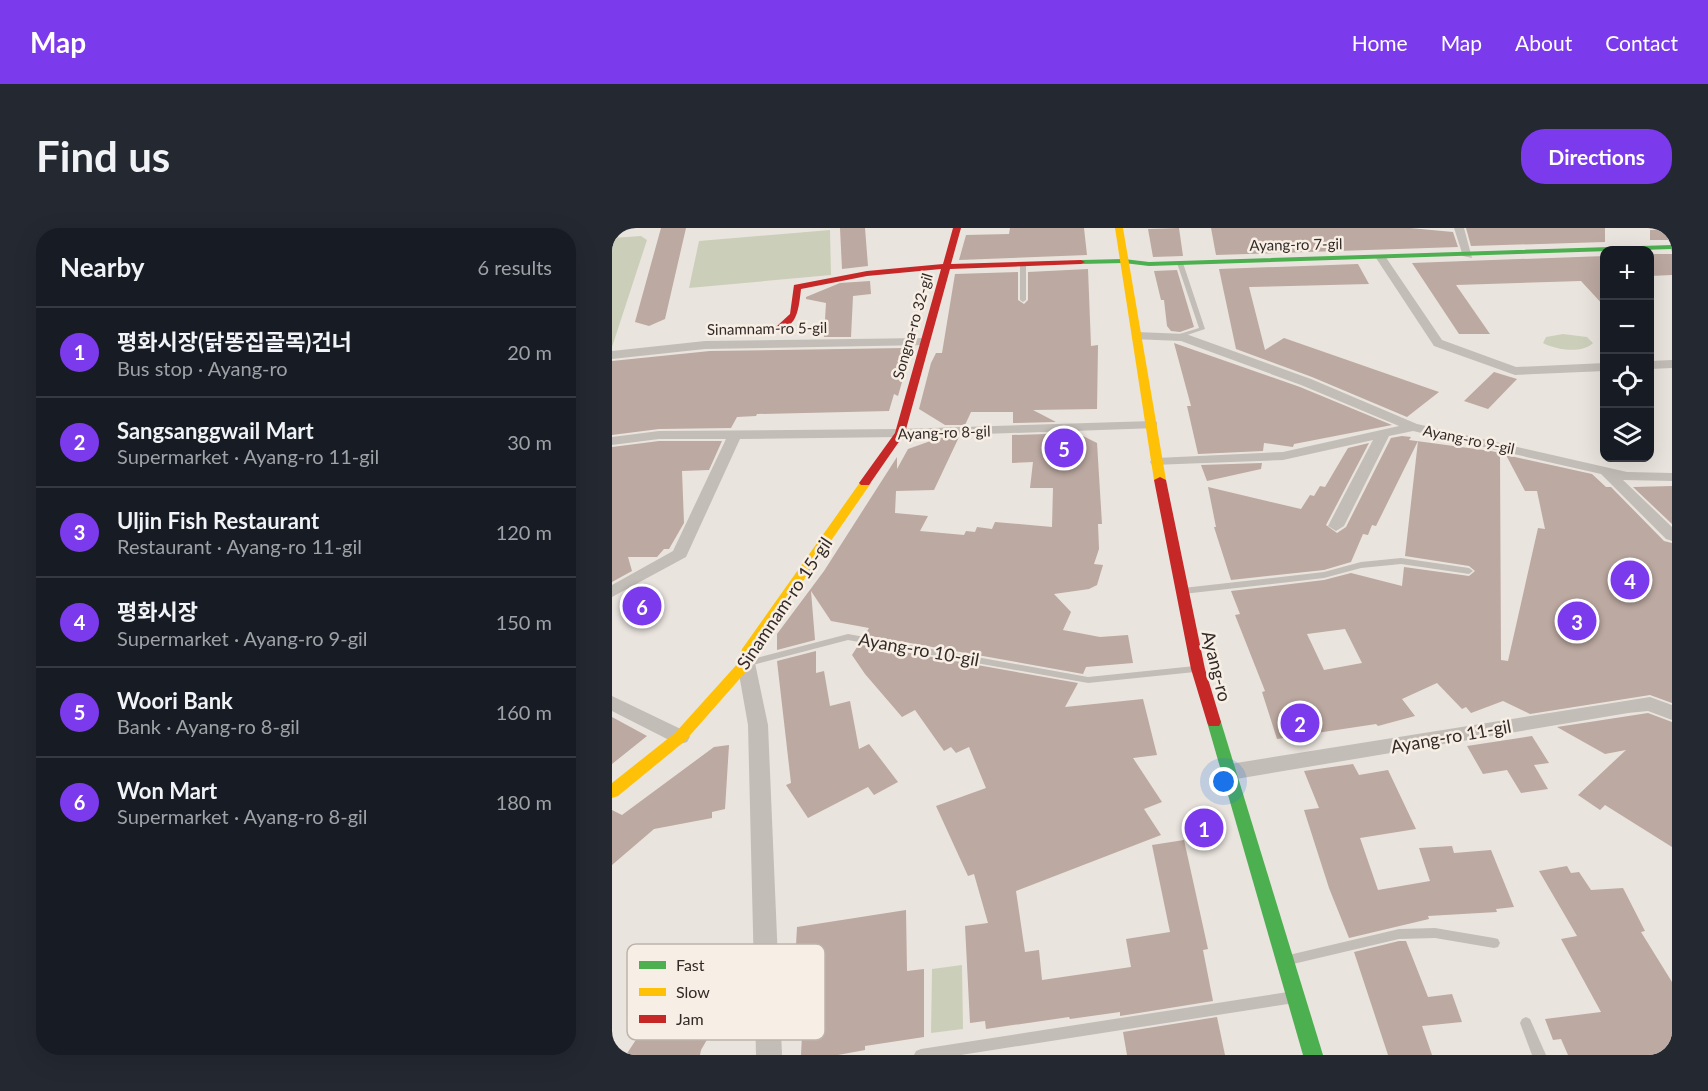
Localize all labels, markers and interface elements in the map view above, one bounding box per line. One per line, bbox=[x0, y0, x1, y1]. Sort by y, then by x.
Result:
text: Map bbox=[30, 25, 86, 59]
text: Home bbox=[1352, 30, 1408, 55]
text: Map bbox=[1441, 30, 1482, 55]
text: About bbox=[1515, 30, 1572, 55]
text: Contact bbox=[1605, 30, 1678, 55]
button: Directions bbox=[1521, 129, 1672, 184]
text: Find us bbox=[36, 131, 170, 181]
street label: Ayang-ro 7-gil bbox=[1249, 234, 1343, 254]
map controls bbox=[1600, 246, 1654, 462]
button: + bbox=[1600, 246, 1654, 300]
text: Nearby bbox=[60, 251, 145, 283]
text: 6 results bbox=[477, 255, 552, 279]
street label: Songna-ro 32-gil bbox=[888, 271, 936, 381]
button: − bbox=[1600, 300, 1654, 354]
street label: Sinamnam-ro 5-gil bbox=[707, 318, 827, 338]
text: 평화시장(닭똥집골목)건너 bbox=[117, 328, 352, 355]
text: 1 bbox=[74, 340, 85, 364]
text: 20 m bbox=[507, 340, 552, 364]
button: locate bbox=[1600, 354, 1654, 408]
text: Bus stop · Ayang-ro bbox=[117, 356, 288, 380]
button: layers bbox=[1600, 408, 1654, 462]
text: Sangsanggwail Mart bbox=[117, 417, 314, 444]
street label: Ayang-ro 8-gil bbox=[897, 421, 991, 443]
street label: Ayang-ro 9-gil bbox=[1422, 421, 1516, 457]
pin: 5 bbox=[1044, 426, 1084, 470]
text: 2 bbox=[74, 430, 85, 454]
text: 30 m bbox=[507, 430, 552, 454]
text: Supermarket · Ayang-ro 11-gil bbox=[117, 444, 379, 468]
text: Uljin Fish Restaurant bbox=[117, 507, 319, 534]
text: 3 bbox=[74, 520, 85, 544]
text: 120 m bbox=[496, 520, 552, 544]
street label: Sinamnam-ro 15-gil bbox=[732, 533, 836, 673]
text: Restaurant · Ayang-ro 11-gil bbox=[117, 534, 362, 558]
pin: 4 bbox=[1610, 558, 1650, 602]
pin: 6 bbox=[622, 584, 662, 628]
text: 평화시장 bbox=[117, 598, 198, 625]
pin: 3 bbox=[1558, 598, 1596, 644]
text: 4 bbox=[74, 610, 85, 634]
text: 150 m bbox=[496, 610, 552, 634]
text: Supermarket · Ayang-ro 9-gil bbox=[117, 626, 368, 650]
street label: Ayang-ro 10-gil bbox=[857, 628, 981, 670]
street label: Ayang-ro bbox=[1198, 628, 1236, 704]
text: Woori Bank bbox=[117, 687, 233, 714]
text: 5 bbox=[74, 700, 85, 724]
text: 160 m bbox=[496, 700, 552, 724]
pin: 2 bbox=[1280, 700, 1320, 746]
text: Bank · Ayang-ro 8-gil bbox=[117, 714, 300, 738]
street label: Ayang-ro 11-gil bbox=[1389, 715, 1513, 757]
your location bbox=[1209, 767, 1238, 796]
text: Won Mart bbox=[117, 777, 217, 804]
text: 6 bbox=[74, 790, 85, 814]
text: 180 m bbox=[496, 790, 552, 814]
text: Supermarket · Ayang-ro 8-gil bbox=[117, 804, 368, 828]
pin: 1 bbox=[1184, 806, 1224, 850]
legend bbox=[627, 944, 825, 1040]
text: Fast bbox=[676, 955, 705, 974]
text: Slow bbox=[676, 982, 710, 1001]
text: Jam bbox=[676, 1009, 704, 1028]

